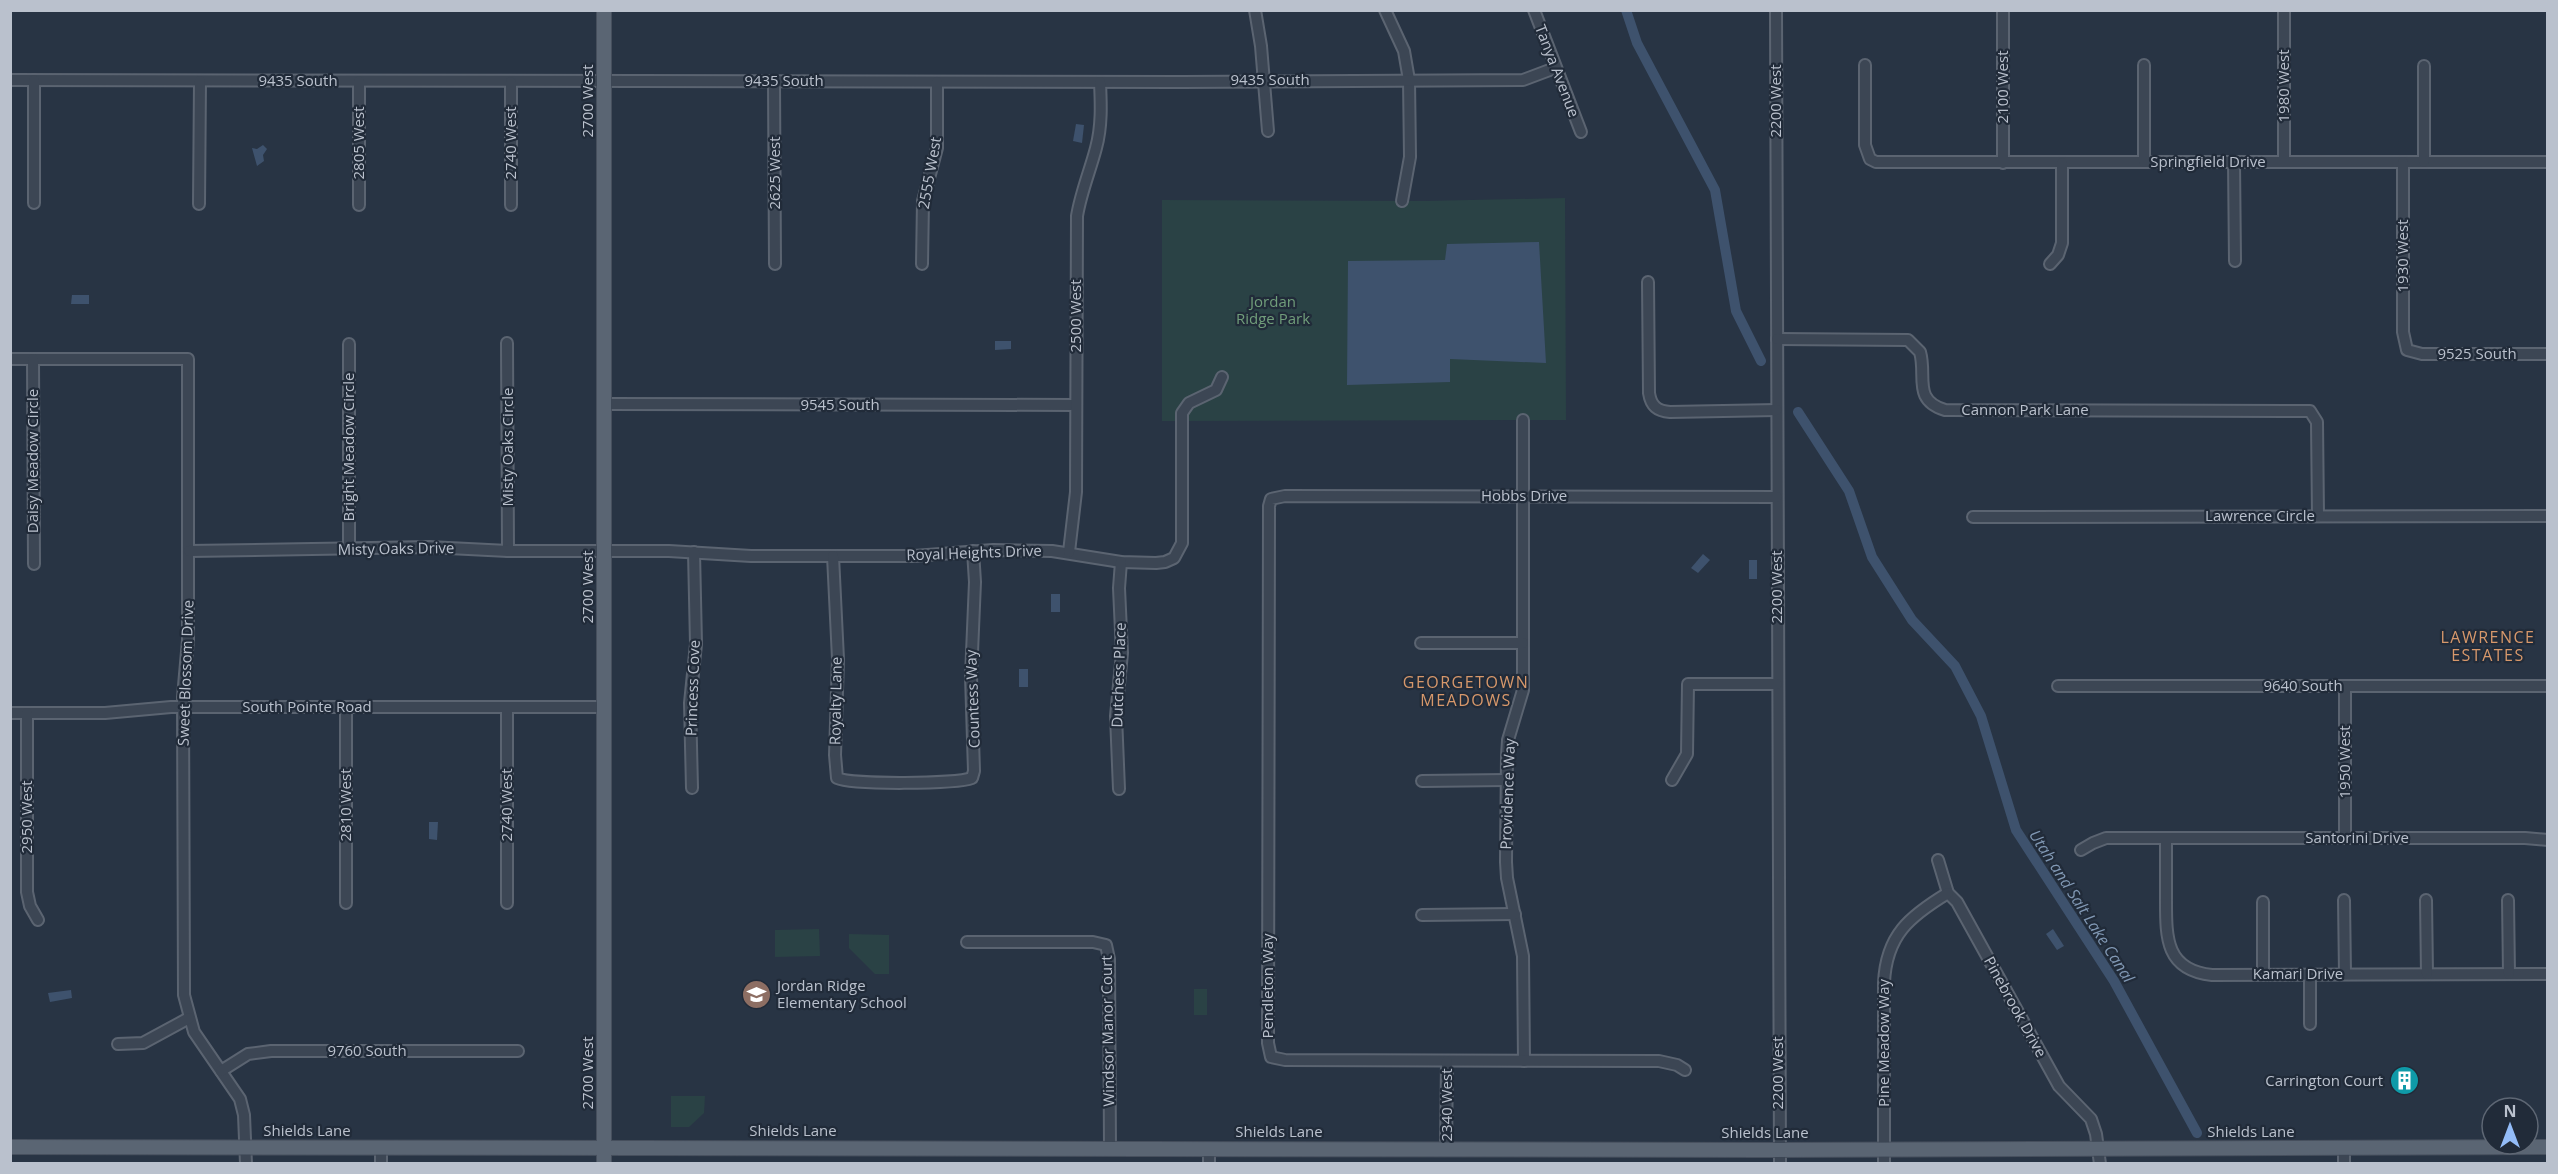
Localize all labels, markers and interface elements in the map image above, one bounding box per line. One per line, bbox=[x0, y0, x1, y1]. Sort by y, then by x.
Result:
street label: Tanya Avenue bbox=[1531, 21, 1585, 120]
street label: 1980 West bbox=[2273, 50, 2293, 122]
street label: 2100 West bbox=[1992, 51, 2012, 123]
street label: 2700 West bbox=[577, 65, 597, 137]
street label: 2200 West bbox=[1765, 65, 1785, 137]
street label: 9435 South bbox=[1230, 69, 1310, 89]
street label: 9435 South bbox=[258, 70, 338, 90]
street label: 9435 South bbox=[744, 70, 824, 90]
street label: 2805 West bbox=[348, 107, 368, 179]
street label: 2740 West bbox=[500, 107, 520, 179]
street label: 2555 West bbox=[913, 135, 945, 211]
street label: 2625 West bbox=[764, 137, 784, 209]
street label: Springfield Drive bbox=[2150, 151, 2266, 171]
street label: 1930 West bbox=[2392, 220, 2412, 292]
street label: 2500 West bbox=[1065, 280, 1085, 352]
park label: Jordan Ridge Park bbox=[1236, 291, 1310, 328]
street label: 9525 South bbox=[2437, 343, 2517, 363]
street label: Bright Meadow Circle bbox=[338, 373, 358, 521]
street label: Misty Oaks Circle bbox=[497, 388, 517, 506]
street label: Daisy Meadow Circle bbox=[22, 389, 42, 533]
street label: 9545 South bbox=[800, 394, 880, 414]
street label: Cannon Park Lane bbox=[1961, 399, 2089, 419]
street label: Hobbs Drive bbox=[1481, 485, 1567, 505]
street label: Lawrence Circle bbox=[2205, 505, 2315, 525]
street label: Misty Oaks Drive bbox=[337, 537, 455, 559]
street label: Royal Heights Drive bbox=[906, 540, 1042, 564]
street label: 2700 West bbox=[577, 551, 597, 623]
street label: 2200 West bbox=[1766, 551, 1786, 623]
street label: Sweet Blossom Drive bbox=[172, 600, 198, 746]
street label: Dutchess Place bbox=[1106, 622, 1130, 728]
district label: LAWRENCE ESTATES bbox=[2440, 626, 2536, 666]
street label: Princess Cove bbox=[680, 639, 704, 736]
street label: Countess Way bbox=[960, 649, 984, 749]
street label: Royalty Lane bbox=[824, 657, 846, 745]
district label: GEORGETOWN MEADOWS bbox=[1403, 671, 1529, 711]
street label: 9640 South bbox=[2263, 675, 2343, 695]
street label: South Pointe Road bbox=[242, 696, 372, 716]
street label: 1950 West bbox=[2334, 726, 2354, 798]
street label: Providence Way bbox=[1495, 737, 1519, 850]
street label: 2810 West bbox=[335, 769, 355, 841]
street label: 2740 West bbox=[496, 769, 516, 841]
street label: 2950 West bbox=[16, 781, 36, 853]
water label: Utah and Salt Lake Canal bbox=[2024, 825, 2140, 988]
street label: Santorini Drive bbox=[2305, 827, 2409, 847]
street label: Pendleton Way bbox=[1257, 933, 1277, 1039]
street label: Pinebrook Drive bbox=[1980, 953, 2052, 1060]
street label: Windsor Manor Court bbox=[1096, 955, 1118, 1107]
street label: Kamari Drive bbox=[2253, 963, 2343, 983]
place label: Jordan Ridge Elementary School bbox=[775, 975, 907, 1012]
school or university icon: Jordan Ridge Elementary School bbox=[740, 979, 772, 1011]
street label: Pine Meadow Way bbox=[1873, 979, 1893, 1107]
street label: 2700 West bbox=[577, 1037, 597, 1109]
street label: 2200 West bbox=[1767, 1037, 1787, 1109]
street label: 9760 South bbox=[327, 1040, 407, 1060]
building icon: Carrington Court bbox=[2388, 1065, 2420, 1097]
street label: 2340 West bbox=[1436, 1069, 1456, 1141]
place label: Carrington Court bbox=[2265, 1070, 2383, 1090]
north arrow bbox=[2480, 1096, 2540, 1156]
text: N bbox=[2503, 1100, 2517, 1122]
street label: Shields Lane bbox=[263, 1120, 351, 1140]
street label: Shields Lane bbox=[749, 1120, 837, 1140]
street label: Shields Lane bbox=[1235, 1121, 1323, 1141]
street label: Shields Lane bbox=[2207, 1121, 2295, 1141]
street label: Shields Lane bbox=[1721, 1122, 1809, 1142]

